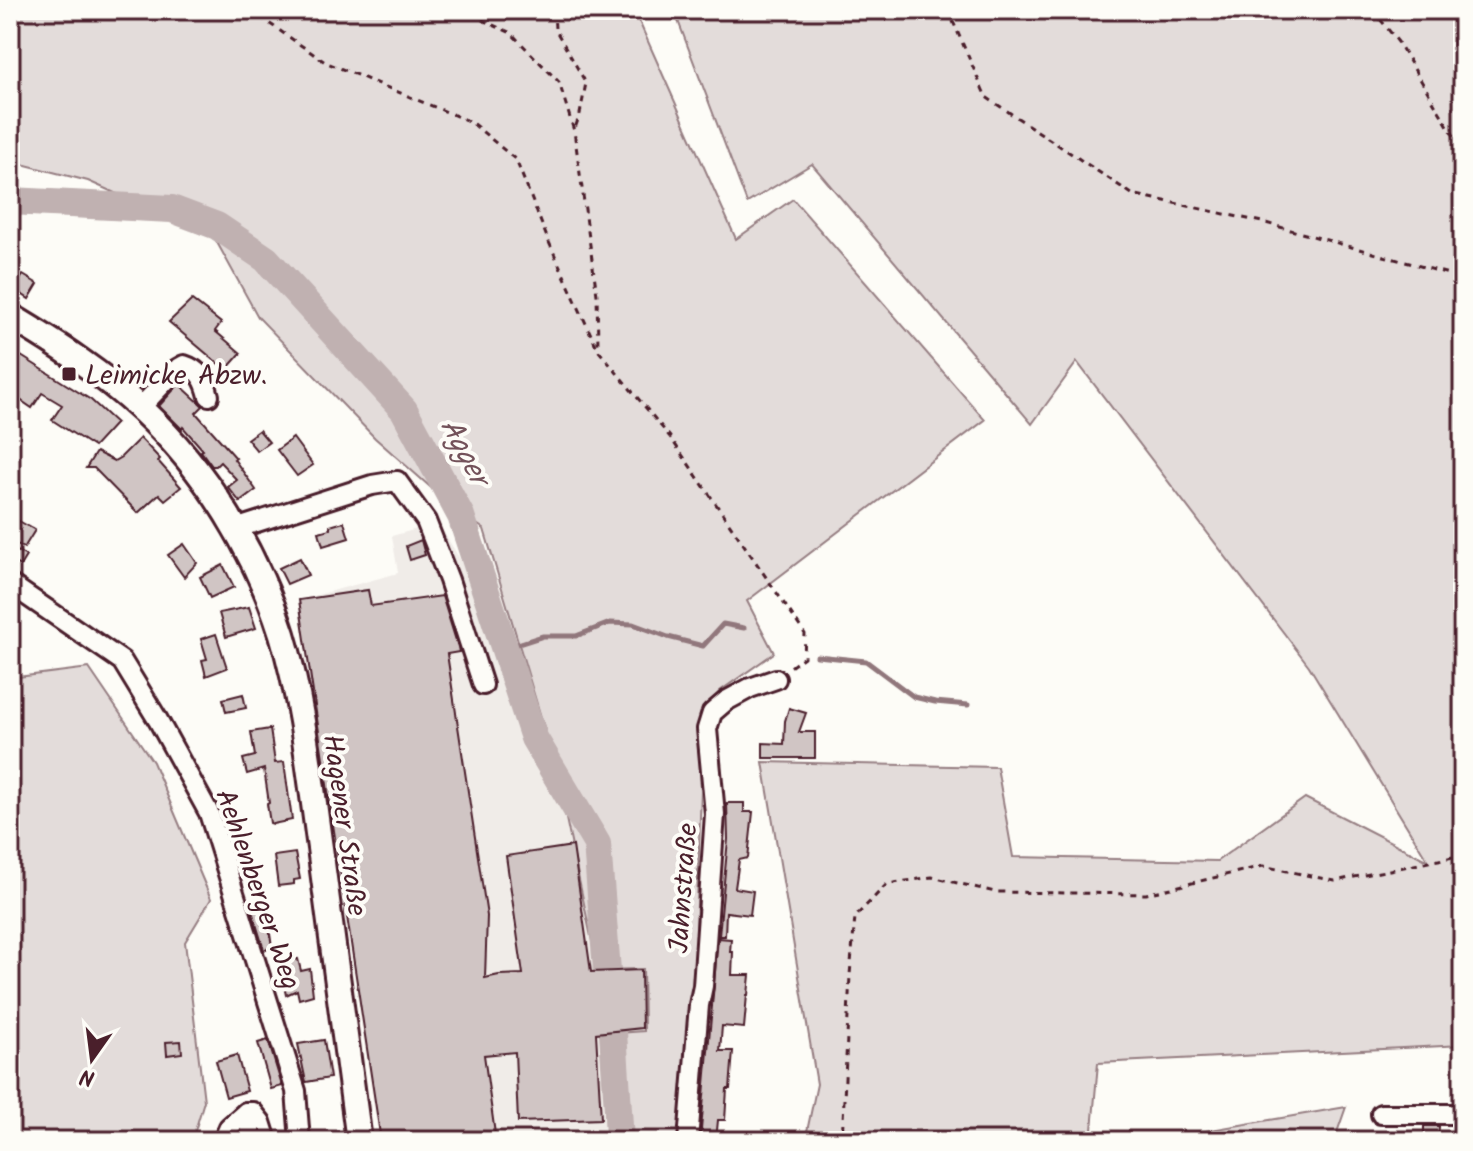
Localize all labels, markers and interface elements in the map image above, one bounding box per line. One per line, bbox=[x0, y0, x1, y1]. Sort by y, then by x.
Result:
place label: Leimicke Abzw. bbox=[85, 354, 267, 399]
marker: Leimicke Abzw. bbox=[60, 365, 78, 383]
water label: Agger bbox=[426, 410, 504, 500]
street label: Hagener Straße bbox=[309, 732, 379, 919]
street label: Aehlenberger Weg bbox=[201, 783, 312, 996]
street label: Jahnstraße bbox=[658, 821, 712, 955]
north arrow bbox=[52, 1019, 132, 1099]
text: N bbox=[77, 1057, 99, 1095]

